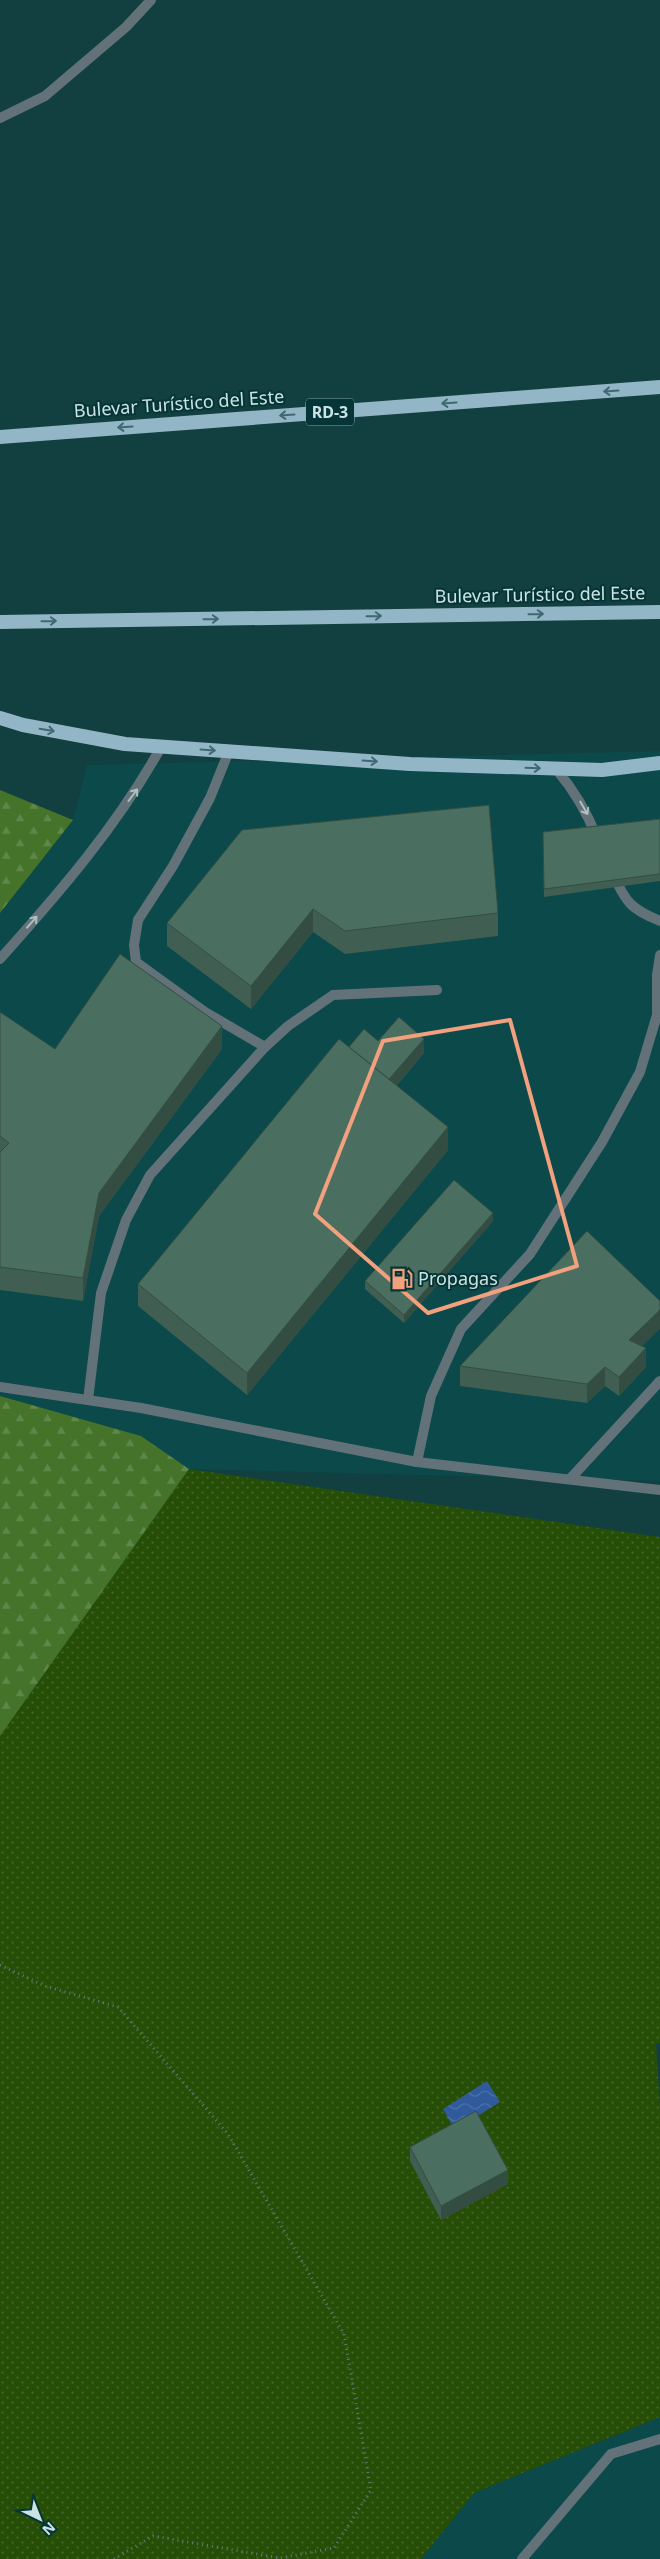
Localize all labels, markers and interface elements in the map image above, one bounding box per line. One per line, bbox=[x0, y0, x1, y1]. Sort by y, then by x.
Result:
street label: Bulevar Turístico del Este bbox=[73, 384, 285, 422]
one-way arrow bbox=[604, 386, 620, 395]
road number: RD-3 bbox=[306, 398, 354, 426]
one-way arrow bbox=[442, 398, 458, 407]
one-way arrow bbox=[280, 410, 296, 420]
one-way arrow bbox=[118, 422, 134, 432]
street label: Bulevar Turístico del Este bbox=[434, 580, 646, 608]
one-way arrow bbox=[528, 609, 544, 619]
one-way arrow bbox=[365, 612, 381, 621]
one-way arrow bbox=[202, 614, 219, 624]
one-way arrow bbox=[40, 616, 56, 626]
one-way arrow bbox=[39, 725, 55, 735]
one-way arrow bbox=[200, 745, 216, 755]
one-way arrow bbox=[362, 757, 378, 766]
one-way arrow bbox=[524, 763, 540, 773]
one-way arrow bbox=[128, 789, 139, 802]
one-way arrow bbox=[579, 801, 589, 816]
one-way arrow bbox=[27, 916, 38, 929]
fuel station icon: Propagas bbox=[389, 1266, 415, 1292]
place label: Propagas bbox=[418, 1266, 498, 1290]
north arrow bbox=[15, 2494, 65, 2544]
text: N bbox=[39, 2518, 60, 2540]

